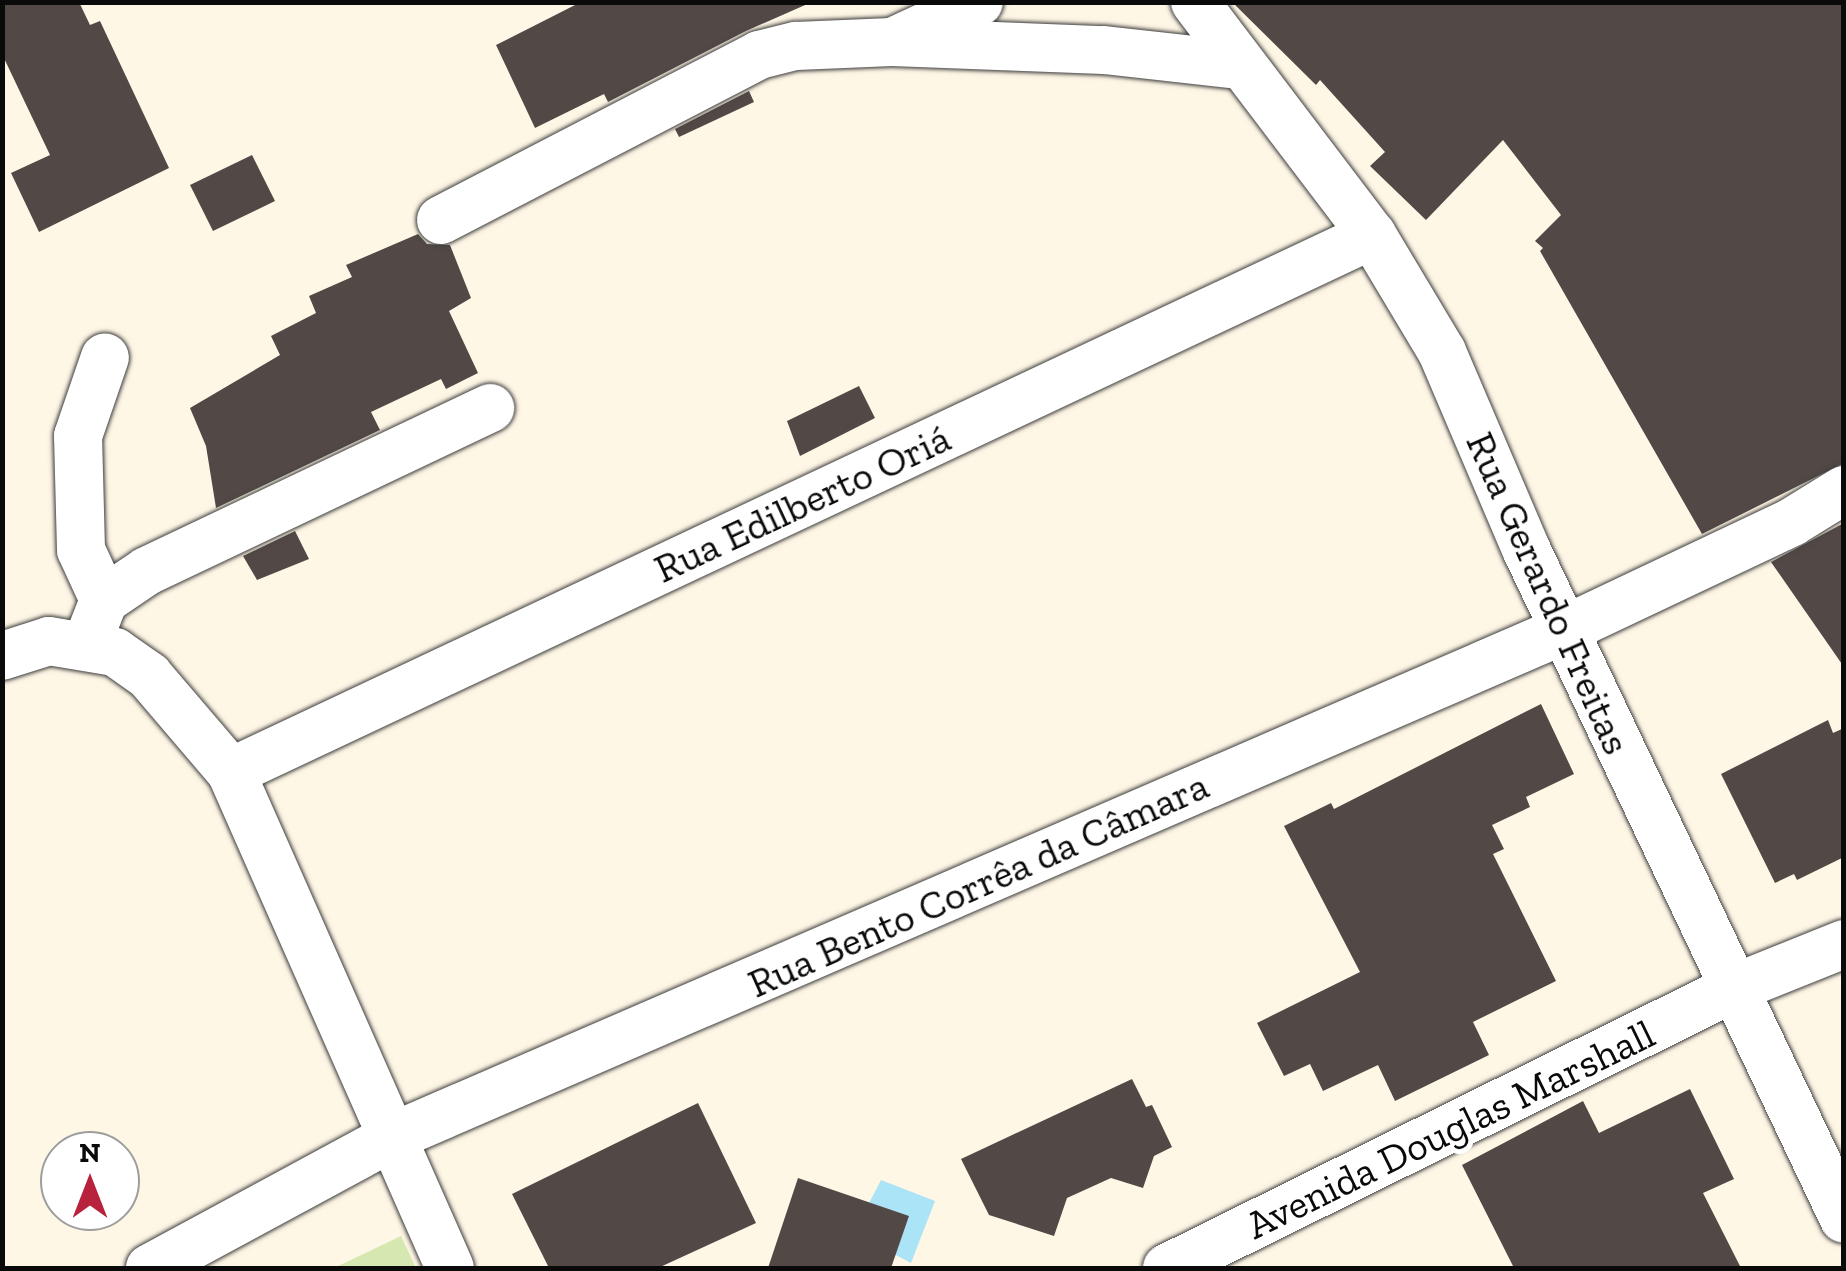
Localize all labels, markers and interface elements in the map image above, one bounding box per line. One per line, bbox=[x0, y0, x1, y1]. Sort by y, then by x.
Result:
street label: Rua Edilberto Oriá bbox=[647, 413, 957, 593]
street label: Rua Gerardo Freitas bbox=[1456, 425, 1642, 761]
street label: Rua Bento Corrêa da Câmara bbox=[741, 761, 1215, 1007]
street label: Avenida Douglas Marshall bbox=[1238, 1009, 1662, 1249]
north arrow bbox=[40, 1131, 140, 1231]
text: N bbox=[79, 1136, 101, 1169]

